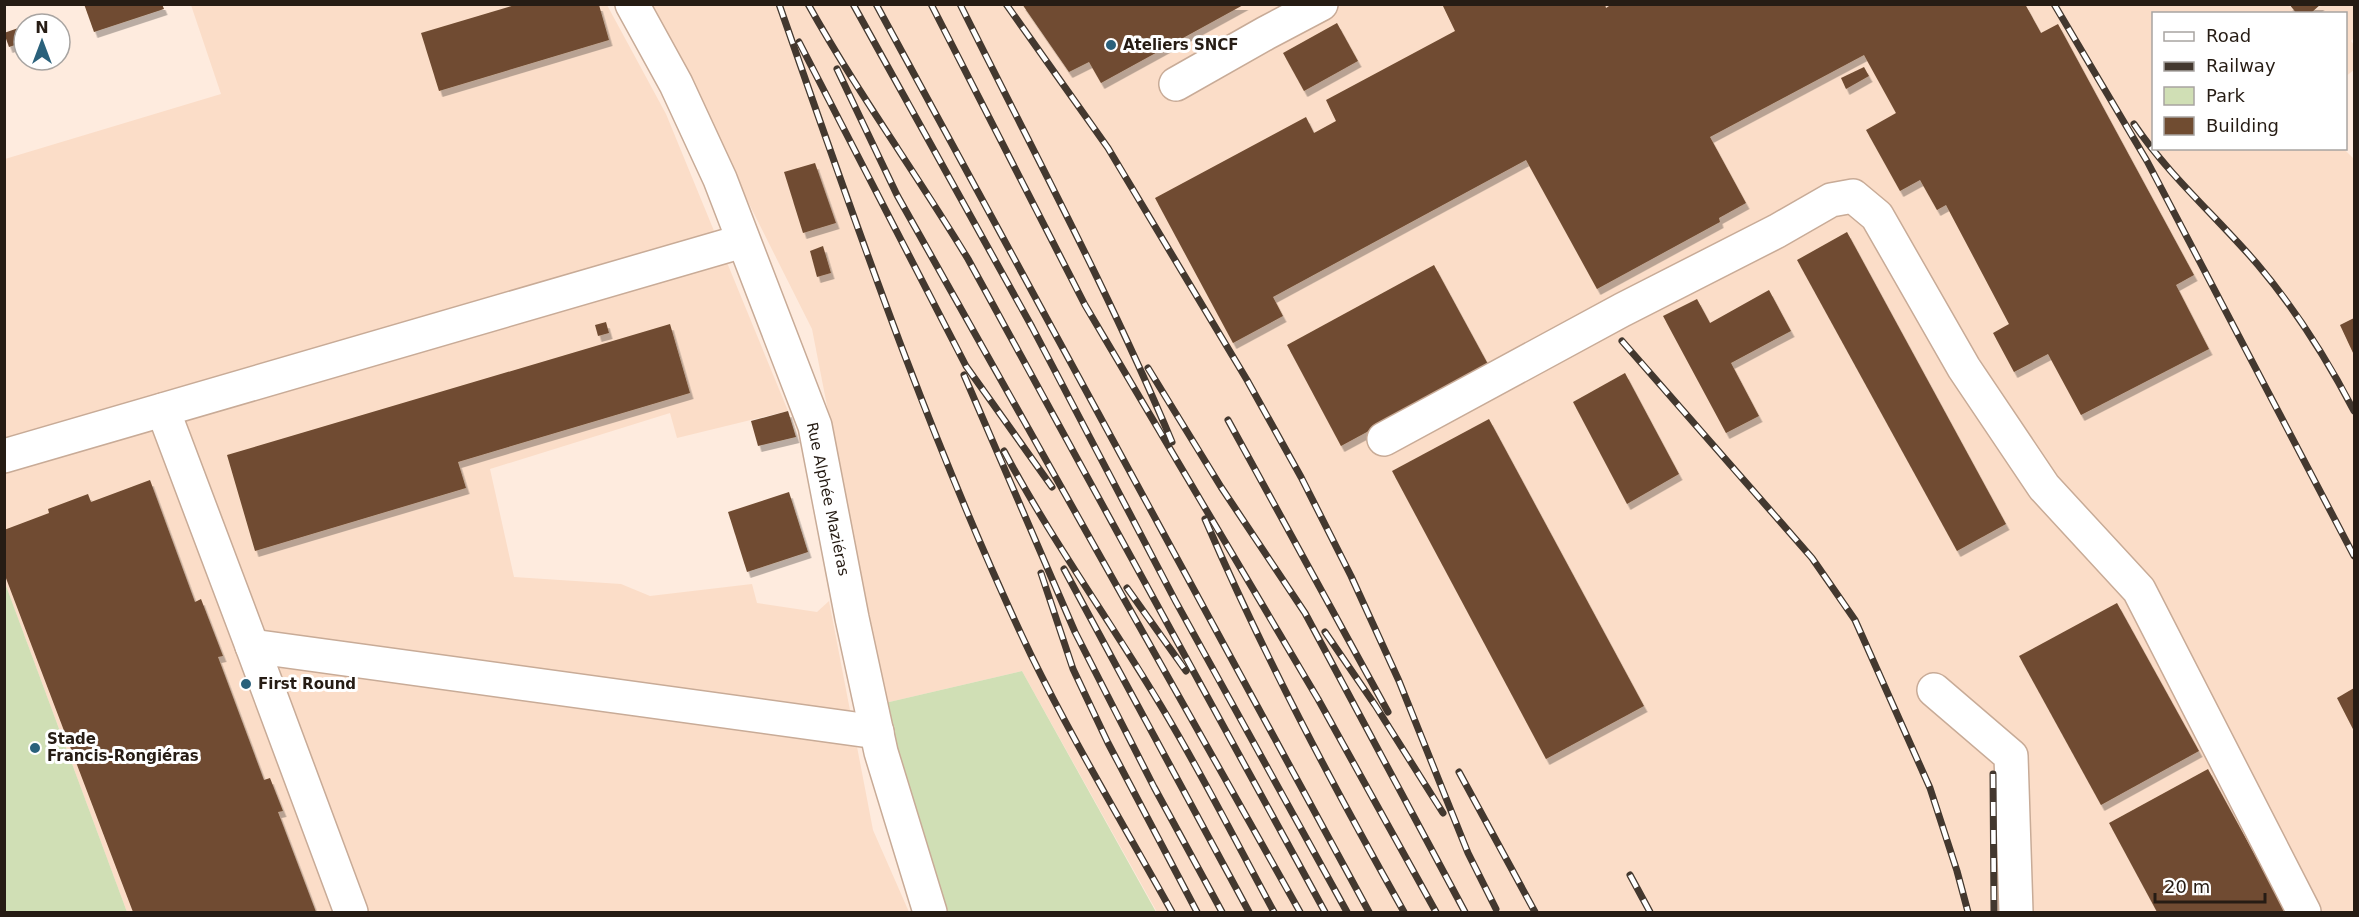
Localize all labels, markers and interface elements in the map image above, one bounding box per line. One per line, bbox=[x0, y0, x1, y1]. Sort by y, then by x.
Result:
north arrow bbox=[12, 12, 72, 72]
legend bbox=[2152, 12, 2347, 150]
text: N bbox=[35, 18, 49, 37]
text: Road bbox=[2206, 25, 2251, 46]
place label: Ateliers SNCF bbox=[1123, 36, 1239, 54]
marker: Ateliers SNCF bbox=[1104, 38, 1118, 52]
text: Railway bbox=[2206, 55, 2276, 76]
text: Park bbox=[2206, 85, 2245, 106]
text: Building bbox=[2206, 115, 2279, 136]
street label: Rue Alphée Maziéras bbox=[803, 421, 853, 578]
place label: First Round bbox=[258, 675, 356, 693]
marker: First Round bbox=[239, 677, 253, 691]
place label: Stade Francis-Rongiéras bbox=[47, 730, 199, 765]
marker: Stade Francis-Rongiéras bbox=[28, 741, 42, 755]
scale bar bbox=[2155, 866, 2264, 904]
text: 20 m bbox=[2164, 876, 2210, 897]

